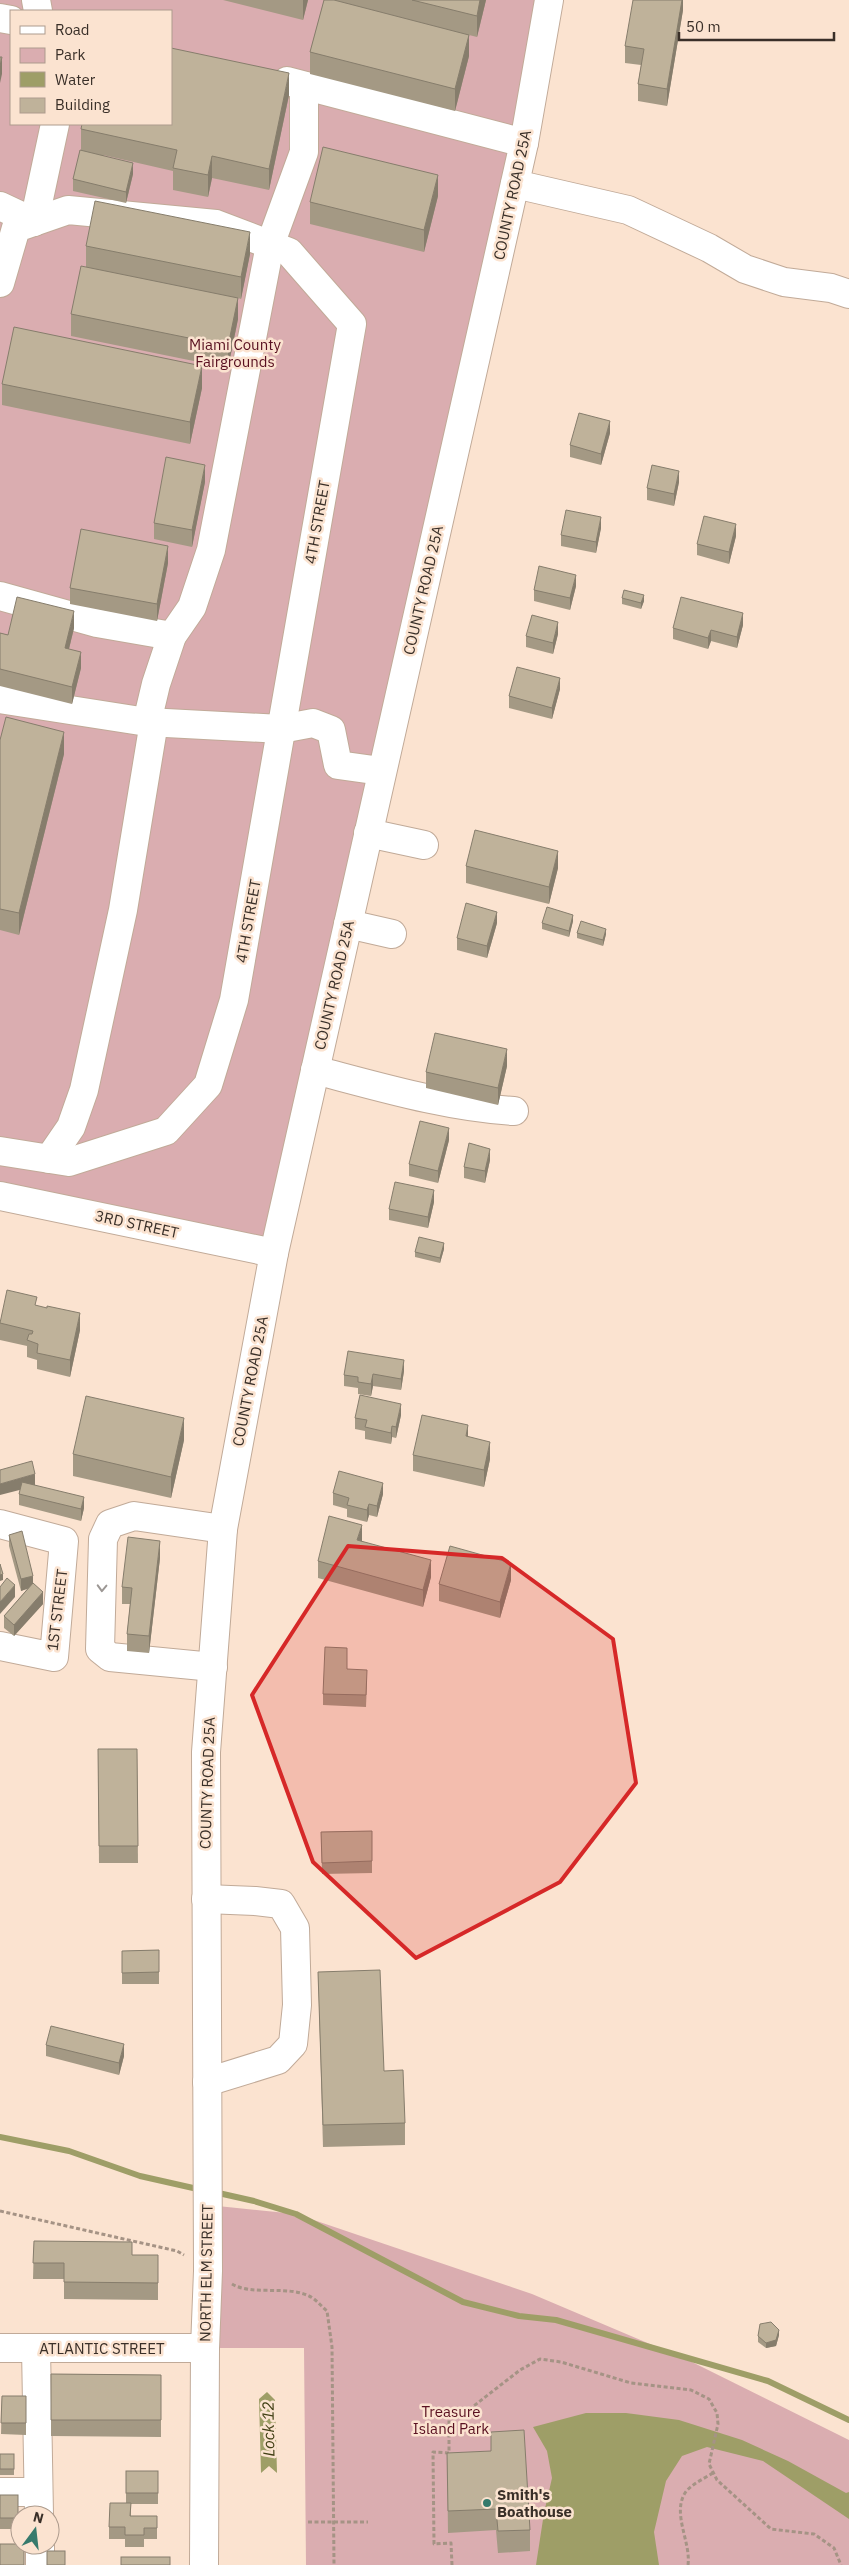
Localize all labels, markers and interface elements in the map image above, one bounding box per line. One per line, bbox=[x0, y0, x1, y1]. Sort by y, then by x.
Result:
legend bbox=[10, 10, 172, 125]
scale bar bbox=[679, 10, 834, 42]
text: 50 m bbox=[686, 17, 721, 36]
text: Road bbox=[55, 20, 90, 39]
text: Park bbox=[55, 45, 85, 64]
text: Water bbox=[55, 70, 96, 89]
text: Building bbox=[55, 95, 110, 114]
street label: COUNTY ROAD 25A bbox=[489, 128, 535, 262]
park label: Miami County Fairgrounds bbox=[189, 335, 281, 371]
street label: 4TH STREET bbox=[300, 478, 334, 565]
street label: COUNTY ROAD 25A bbox=[399, 523, 447, 657]
street label: 4TH STREET bbox=[231, 877, 265, 964]
street label: COUNTY ROAD 25A bbox=[310, 918, 358, 1052]
street label: 3RD STREET bbox=[93, 1206, 181, 1242]
street label: COUNTY ROAD 25A bbox=[228, 1314, 272, 1448]
street label: 1ST STREET bbox=[43, 1568, 72, 1652]
one-way arrow bbox=[96, 1584, 107, 1592]
street label: COUNTY ROAD 25A bbox=[195, 1716, 219, 1849]
street label: NORTH ELM STREET bbox=[195, 2203, 217, 2342]
street label: ATLANTIC STREET bbox=[39, 2339, 165, 2358]
water label: Lock 12 bbox=[258, 2401, 278, 2457]
park label: Treasure Island Park bbox=[413, 2402, 489, 2438]
place label: Smith's Boathouse bbox=[497, 2485, 572, 2521]
marker: Smith's Boathouse bbox=[481, 2497, 493, 2509]
north arrow bbox=[10, 2505, 60, 2555]
text: N bbox=[31, 2507, 46, 2527]

